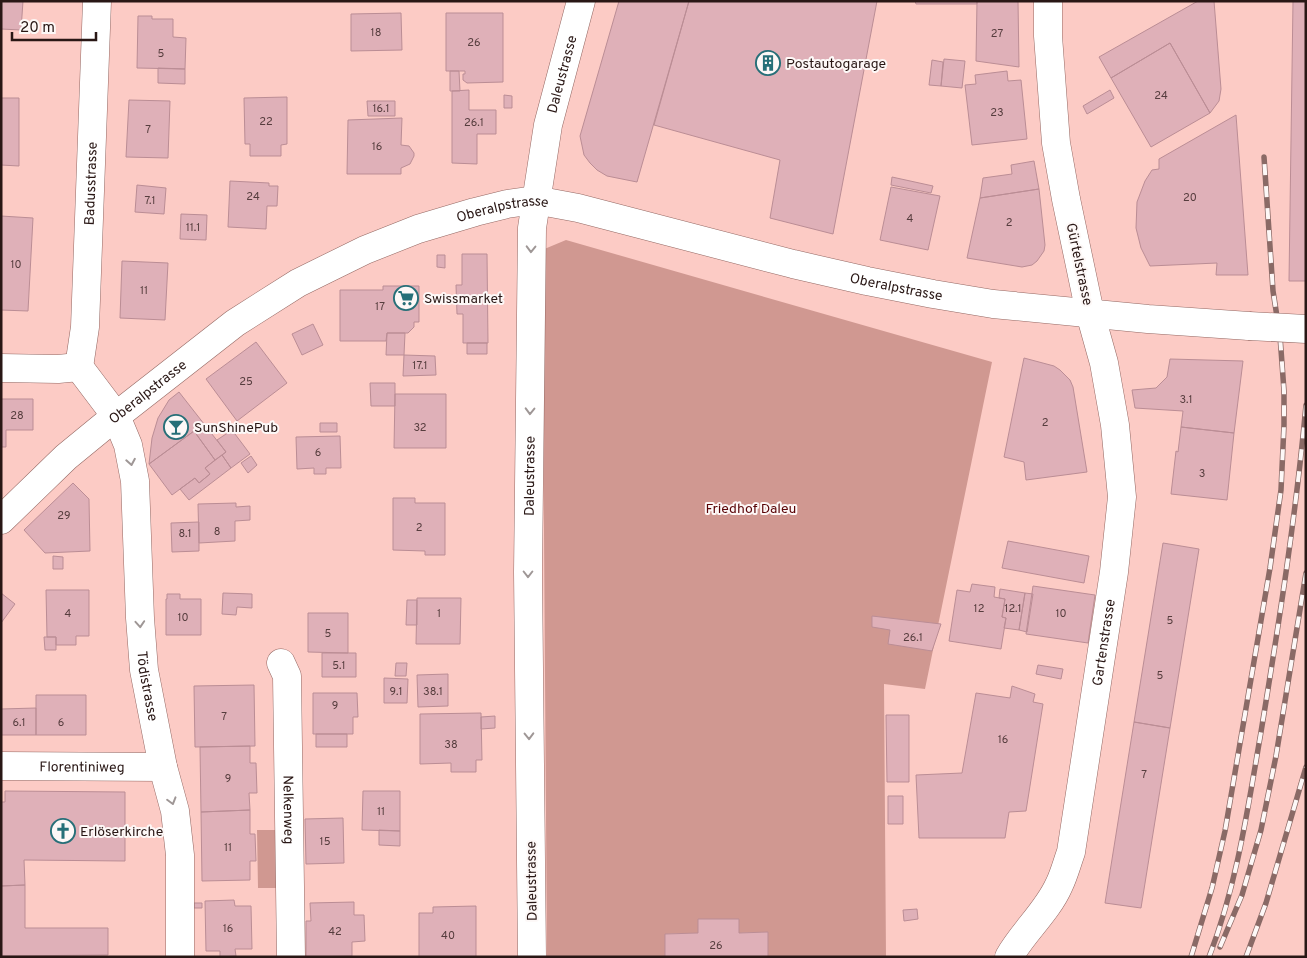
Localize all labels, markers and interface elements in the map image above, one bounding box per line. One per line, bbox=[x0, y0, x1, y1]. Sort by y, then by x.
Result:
scale bar bbox=[12, 10, 96, 42]
text: 20 m bbox=[20, 19, 55, 38]
house number: 18 bbox=[371, 26, 381, 40]
house number: 27 bbox=[991, 27, 1003, 41]
street label: Daleustrasse bbox=[544, 34, 582, 115]
house number: 26 bbox=[467, 36, 481, 50]
house number: 5 bbox=[158, 47, 165, 61]
building icon: Postautogarage bbox=[755, 50, 781, 76]
place label: Postautogarage bbox=[786, 56, 886, 73]
house number: 24 bbox=[1154, 89, 1168, 103]
house number: 16.1 bbox=[372, 102, 390, 116]
house number: 23 bbox=[990, 106, 1004, 120]
house number: 22 bbox=[259, 115, 273, 129]
house number: 26.1 bbox=[464, 116, 484, 130]
house number: 7 bbox=[145, 123, 151, 137]
house number: 16 bbox=[372, 140, 382, 154]
street label: Badusstrasse bbox=[82, 142, 102, 226]
house number: 24 bbox=[246, 190, 260, 204]
house number: 20 bbox=[1183, 191, 1197, 205]
street label: Oberalpstrasse bbox=[455, 193, 550, 227]
house number: 7.1 bbox=[144, 194, 156, 208]
house number: 4 bbox=[907, 212, 914, 226]
house number: 2 bbox=[1006, 216, 1012, 230]
house number: 11.1 bbox=[186, 221, 200, 235]
street label: Gürtelstrasse bbox=[1062, 222, 1096, 307]
one-way arrow bbox=[526, 245, 537, 253]
house number: 10 bbox=[10, 258, 22, 272]
street label: Oberalpstrasse bbox=[848, 270, 944, 305]
house number: 11 bbox=[140, 284, 148, 298]
supermarket icon: Swissmarket bbox=[393, 285, 419, 311]
place label: Swissmarket bbox=[424, 291, 503, 308]
house number: 17 bbox=[375, 300, 385, 314]
street label: Oberalpstrasse bbox=[106, 357, 191, 428]
house number: 17.1 bbox=[412, 359, 428, 373]
house number: 25 bbox=[239, 375, 253, 389]
house number: 3.1 bbox=[1179, 393, 1193, 407]
one-way arrow bbox=[525, 408, 535, 416]
house number: 28 bbox=[10, 409, 24, 423]
bar icon: SunShinePub bbox=[163, 414, 189, 440]
house number: 2 bbox=[1042, 416, 1048, 430]
place label: SunShinePub bbox=[194, 420, 278, 437]
house number: 32 bbox=[413, 421, 427, 435]
street label: Daleustrasse bbox=[522, 436, 540, 516]
house number: 6 bbox=[315, 446, 321, 460]
one-way arrow bbox=[126, 458, 136, 467]
house number: 3 bbox=[1199, 467, 1205, 481]
park label: Friedhof Daleu bbox=[706, 501, 796, 518]
house number: 29 bbox=[57, 509, 71, 523]
house number: 2 bbox=[416, 521, 422, 535]
house number: 8 bbox=[214, 525, 220, 539]
house number: 8.1 bbox=[178, 527, 192, 541]
one-way arrow bbox=[523, 570, 533, 578]
street label: Gartenstrasse bbox=[1090, 598, 1120, 687]
house number: 12 bbox=[974, 602, 984, 616]
house number: 12.1 bbox=[1004, 602, 1022, 616]
house number: 4 bbox=[65, 607, 72, 621]
house number: 1 bbox=[437, 607, 441, 621]
house number: 10 bbox=[1055, 607, 1067, 621]
house number: 10 bbox=[177, 611, 189, 625]
house number: 5 bbox=[1167, 614, 1174, 628]
one-way arrow bbox=[135, 621, 146, 629]
house number: 5 bbox=[325, 627, 332, 641]
house number: 26.1 bbox=[903, 631, 923, 645]
street label: Tödistrasse bbox=[133, 650, 161, 723]
house number: 5.1 bbox=[332, 659, 346, 673]
house number: 5 bbox=[1157, 669, 1164, 683]
house number: 9.1 bbox=[389, 685, 403, 699]
house number: 38.1 bbox=[423, 685, 443, 699]
house number: 9 bbox=[332, 699, 338, 713]
house number: 7 bbox=[221, 710, 227, 724]
house number: 6.1 bbox=[12, 716, 26, 730]
house number: 6 bbox=[58, 716, 64, 730]
one-way arrow bbox=[524, 733, 534, 741]
house number: 16 bbox=[998, 733, 1008, 747]
house number: 38 bbox=[444, 738, 458, 752]
street label: Florentiniweg bbox=[39, 759, 125, 777]
house number: 7 bbox=[1141, 768, 1147, 782]
house number: 9 bbox=[225, 772, 231, 786]
street label: Nelkenweg bbox=[278, 775, 296, 844]
one-way arrow bbox=[166, 797, 177, 806]
house number: 11 bbox=[377, 805, 385, 819]
church icon: Erlöserkirche bbox=[50, 818, 76, 844]
place label: Erlöserkirche bbox=[80, 824, 163, 841]
house number: 15 bbox=[320, 835, 331, 849]
house number: 11 bbox=[224, 841, 232, 855]
street label: Daleustrasse bbox=[523, 841, 542, 921]
house number: 16 bbox=[223, 922, 233, 936]
house number: 42 bbox=[328, 925, 342, 939]
house number: 40 bbox=[441, 929, 455, 943]
house number: 26 bbox=[709, 939, 723, 953]

